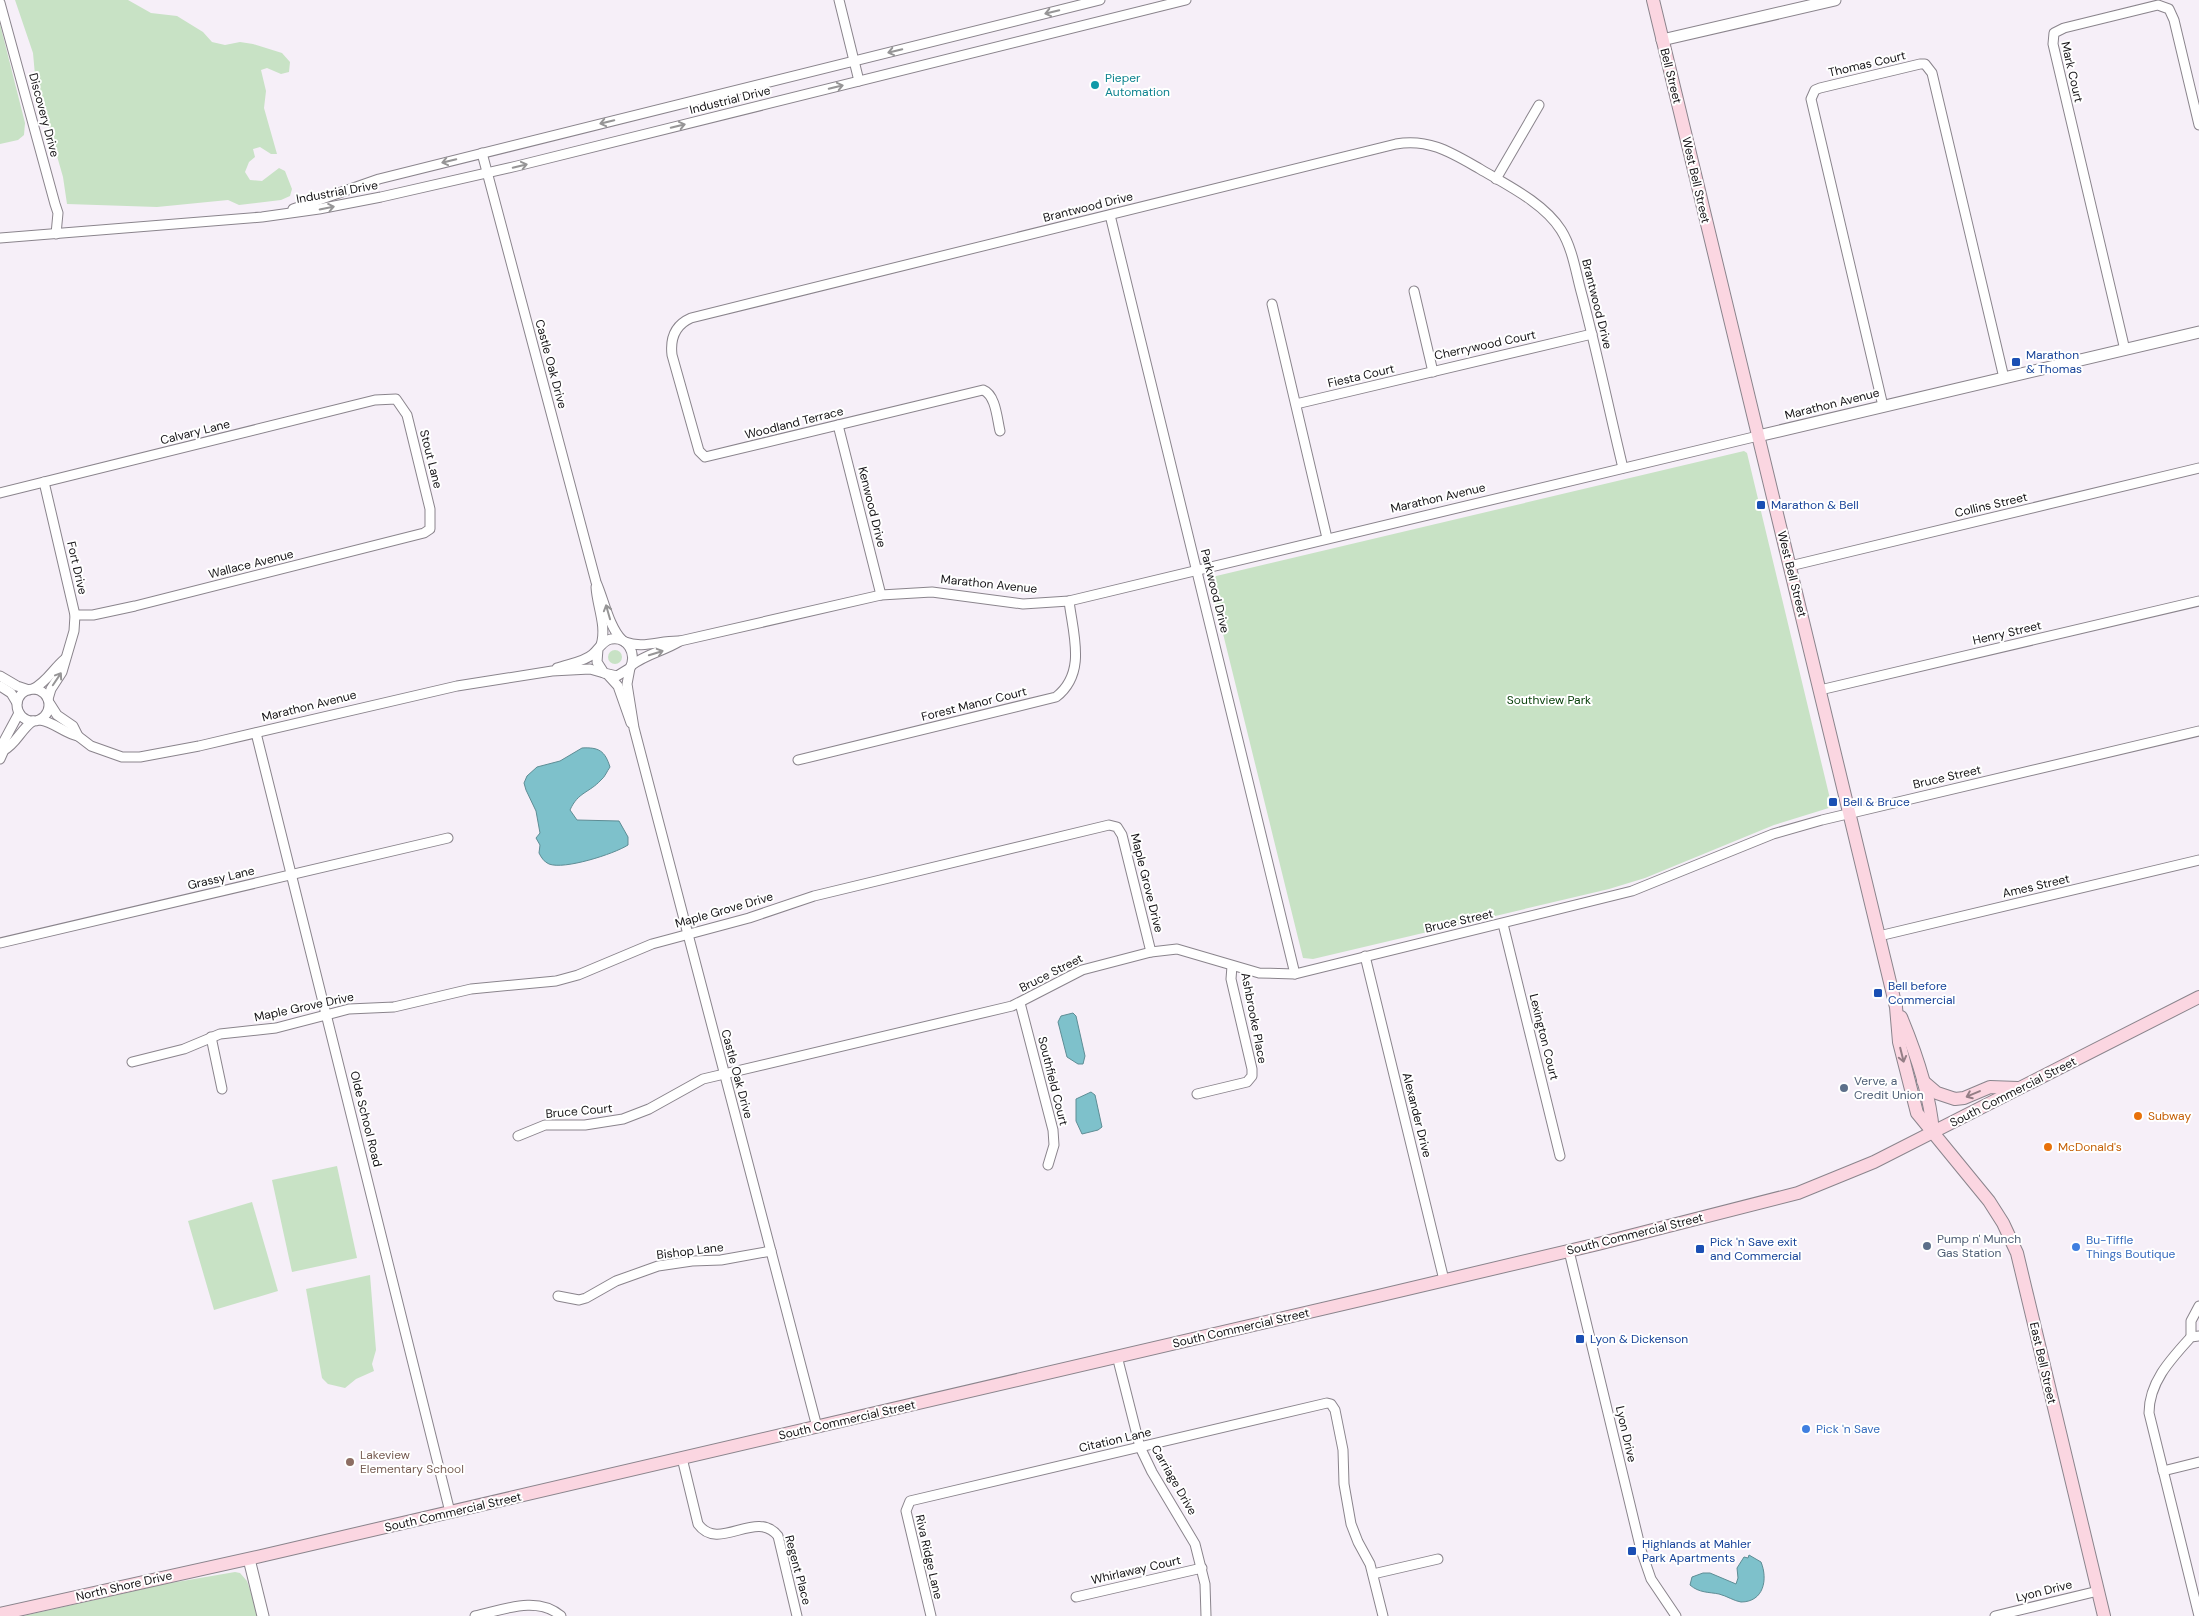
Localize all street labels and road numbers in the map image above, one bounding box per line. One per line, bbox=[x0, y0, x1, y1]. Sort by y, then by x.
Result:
street label: Mark Court bbox=[2057, 40, 2087, 104]
street label: Bell Street bbox=[1656, 47, 1686, 106]
street label: Thomas Court bbox=[1827, 47, 1908, 81]
street label: Discovery Drive bbox=[25, 71, 63, 159]
street label: Industrial Drive bbox=[688, 82, 772, 118]
street label: West Bell Street bbox=[1678, 135, 1714, 225]
street label: Industrial Drive bbox=[295, 177, 379, 207]
street label: Brantwood Drive bbox=[1041, 188, 1135, 226]
street label: Brantwood Drive bbox=[1578, 257, 1616, 351]
street label: Castle Oak Drive bbox=[531, 318, 571, 411]
street label: Cherrywood Court bbox=[1433, 326, 1538, 364]
street label: Fiesta Court bbox=[1326, 360, 1396, 391]
street label: Marathon Avenue bbox=[1783, 384, 1881, 423]
street label: Woodland Terrace bbox=[743, 403, 845, 443]
street label: Calvary Lane bbox=[159, 416, 232, 448]
street label: Stout Lane bbox=[416, 428, 446, 490]
street label: Kenwood Drive bbox=[854, 465, 890, 549]
street label: Marathon Avenue bbox=[1389, 479, 1487, 517]
street label: Collins Street bbox=[1953, 489, 2029, 521]
street label: West Bell Street bbox=[1774, 529, 1810, 619]
street label: Fort Drive bbox=[63, 540, 91, 596]
street label: Wallace Avenue bbox=[207, 546, 295, 582]
street label: Parkwood Drive bbox=[1197, 547, 1233, 635]
street label: Marathon Avenue bbox=[940, 571, 1038, 597]
street label: Henry Street bbox=[1971, 617, 2043, 649]
street label: Forest Manor Court bbox=[920, 683, 1029, 725]
street label: Marathon Avenue bbox=[260, 686, 358, 725]
street label: Bruce Street bbox=[1911, 761, 1983, 793]
street label: Maple Grove Drive bbox=[1127, 832, 1167, 934]
street label: Grassy Lane bbox=[186, 862, 256, 893]
street label: Ames Street bbox=[2001, 870, 2072, 902]
street label: Maple Grove Drive bbox=[673, 888, 775, 932]
street label: Bruce Street bbox=[1423, 905, 1495, 937]
street label: Bruce Street bbox=[1016, 950, 1086, 996]
street label: Ashbrooke Place bbox=[1237, 971, 1271, 1065]
street label: Maple Grove Drive bbox=[253, 989, 355, 1025]
street label: Lexington Court bbox=[1526, 992, 1563, 1082]
street label: Castle Oak Drive bbox=[717, 1028, 757, 1121]
street label: Southfield Court bbox=[1034, 1035, 1072, 1127]
street label: South Commercial Street bbox=[1947, 1053, 2079, 1131]
street label: Olde School Road bbox=[346, 1069, 386, 1169]
street label: Alexander Drive bbox=[1399, 1071, 1435, 1159]
street label: Bruce Court bbox=[545, 1100, 613, 1122]
street label: South Commercial Street bbox=[1565, 1209, 1705, 1259]
street label: Bishop Lane bbox=[656, 1239, 725, 1263]
street label: South Commercial Street bbox=[1171, 1304, 1311, 1352]
street label: East Bell Street bbox=[2026, 1320, 2060, 1406]
street label: South Commercial Street bbox=[777, 1396, 917, 1444]
street label: Lyon Drive bbox=[1612, 1404, 1640, 1464]
street label: Citation Lane bbox=[1077, 1424, 1153, 1456]
street label: Carriage Drive bbox=[1147, 1442, 1201, 1518]
street label: South Commercial Street bbox=[383, 1488, 523, 1536]
street label: Riva Ridge Lane bbox=[911, 1513, 947, 1601]
street label: Regent Place bbox=[781, 1533, 815, 1607]
street label: Whirlaway Court bbox=[1089, 1552, 1183, 1588]
street label: North Shore Drive bbox=[74, 1567, 174, 1605]
street label: Lyon Drive bbox=[2014, 1576, 2074, 1606]

